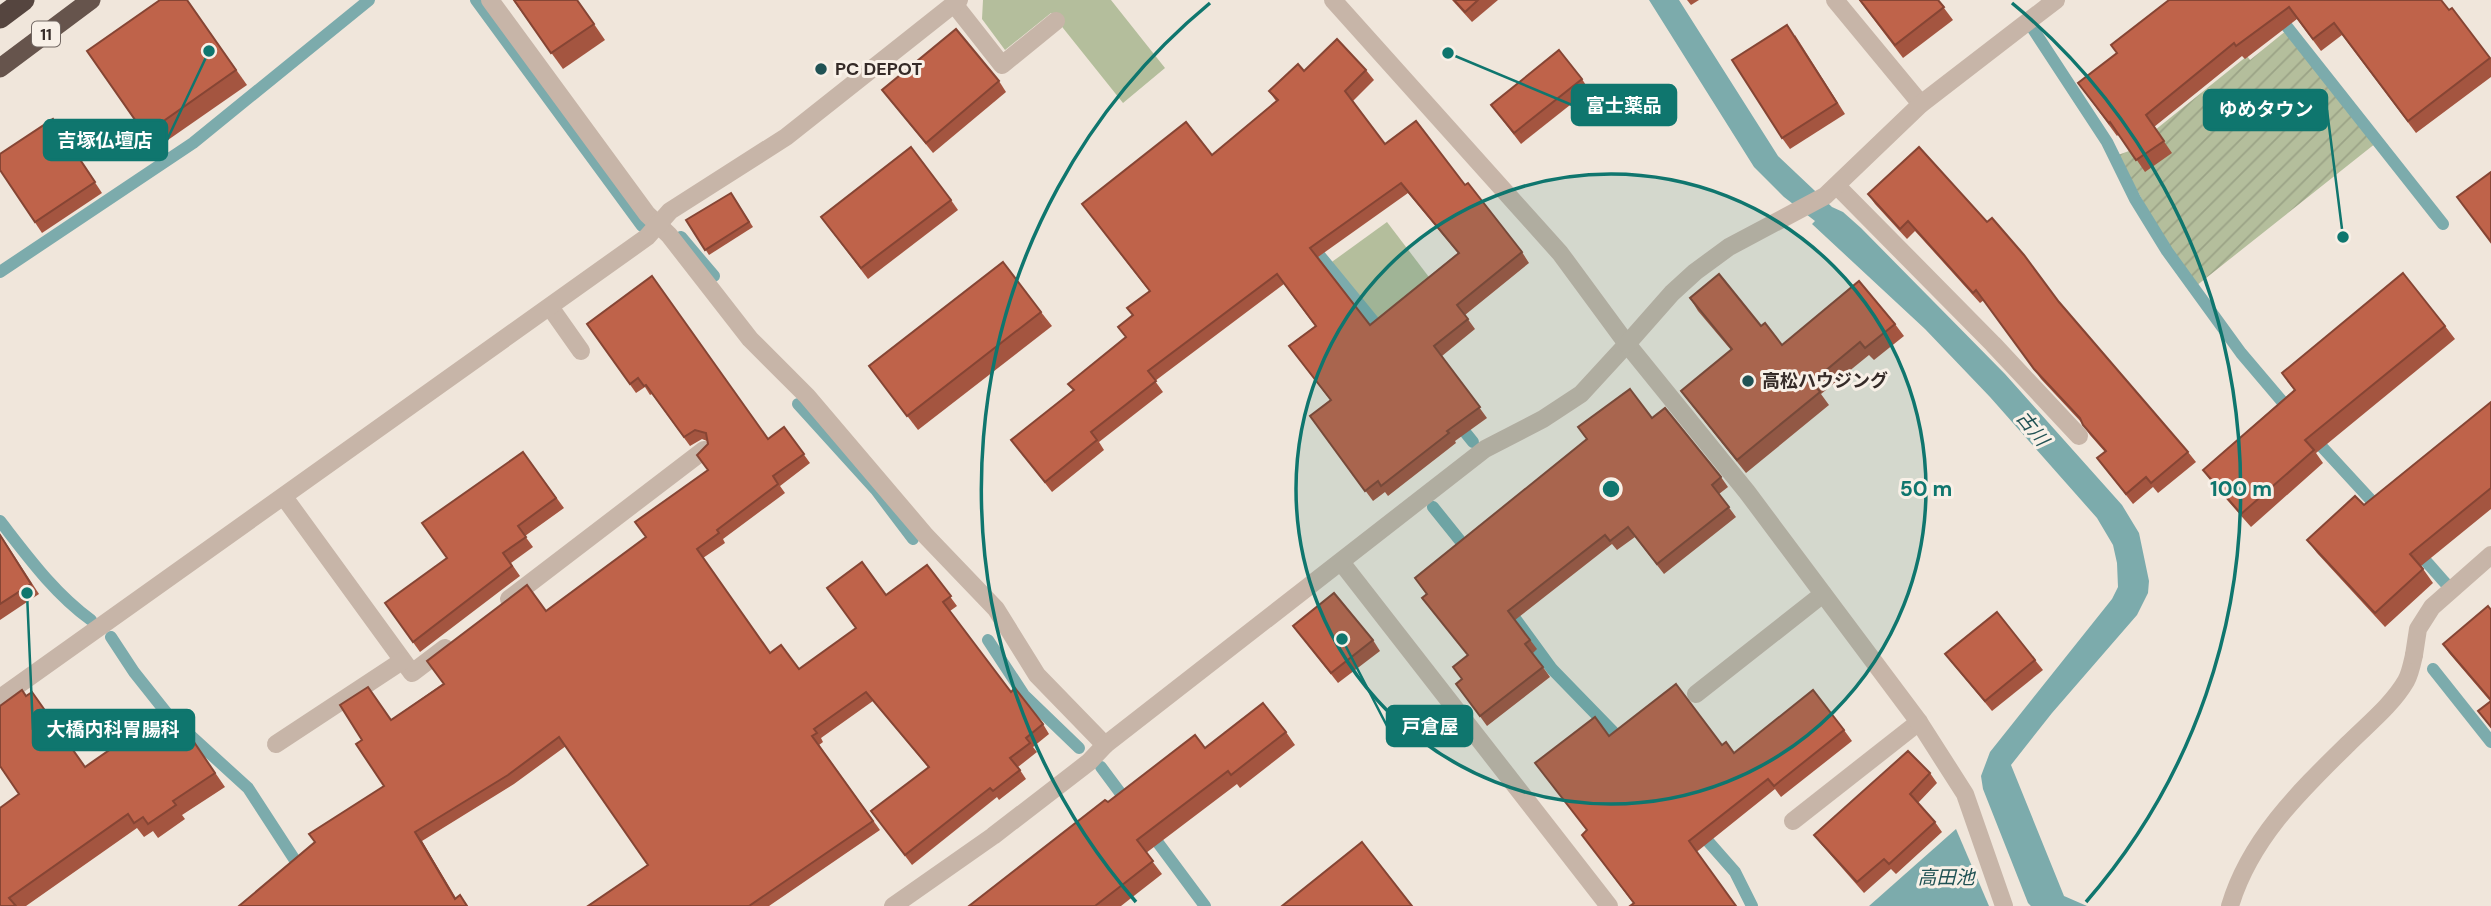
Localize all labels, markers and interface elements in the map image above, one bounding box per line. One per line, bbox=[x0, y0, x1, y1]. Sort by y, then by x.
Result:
road number: 11 bbox=[32, 22, 60, 46]
place label: PC DEPOT bbox=[835, 57, 923, 81]
marker: PC DEPOT bbox=[813, 61, 829, 77]
callout: 富士薬品 bbox=[1572, 85, 1676, 125]
callout: ゆめタウン bbox=[2204, 90, 2327, 130]
text: 富士薬品 bbox=[1586, 93, 1662, 118]
text: ゆめタウン bbox=[2218, 97, 2314, 122]
callout: 吉塚仏壇店 bbox=[44, 120, 167, 160]
text: 吉塚仏壇店 bbox=[57, 128, 153, 153]
place label: 高松ハウジング bbox=[1762, 369, 1888, 393]
marker: 高松ハウジング bbox=[1740, 373, 1756, 389]
water label: 古川 bbox=[2011, 406, 2056, 452]
text: 50 m bbox=[1900, 475, 1952, 503]
text: 100 m bbox=[2210, 475, 2272, 503]
centre of rings bbox=[1599, 477, 1623, 501]
callout: 戸倉屋 bbox=[1387, 706, 1472, 746]
callout: 大橋内科胃腸科 bbox=[33, 710, 194, 750]
text: 戸倉屋 bbox=[1401, 714, 1459, 739]
text: 大橋内科胃腸科 bbox=[46, 717, 180, 742]
water label: 高田池 bbox=[1917, 865, 1976, 890]

